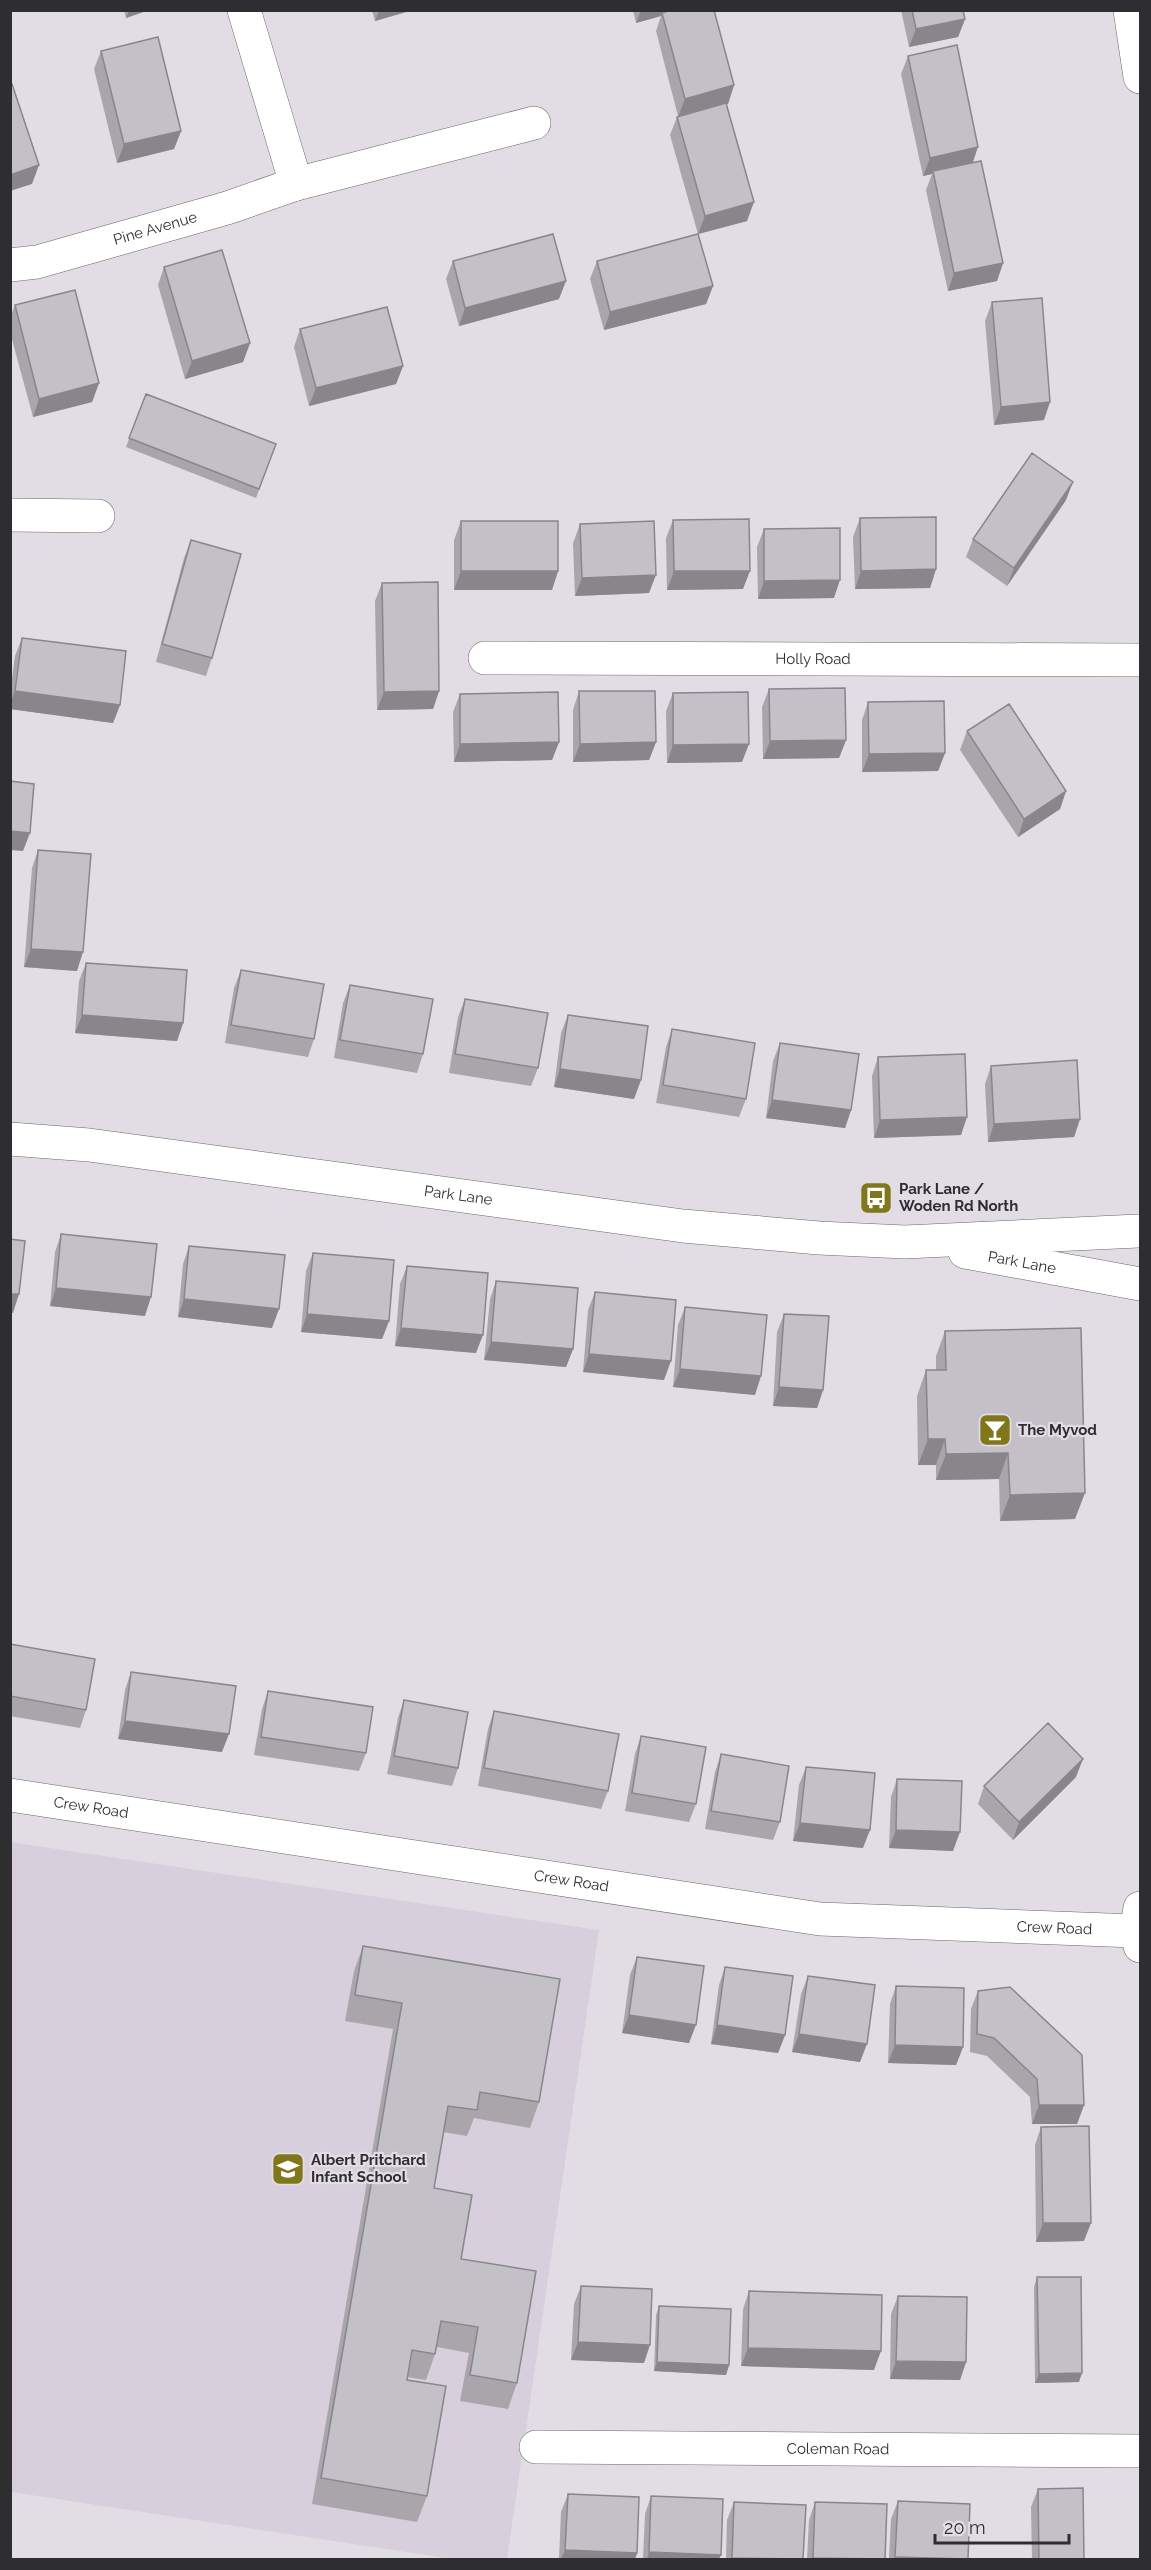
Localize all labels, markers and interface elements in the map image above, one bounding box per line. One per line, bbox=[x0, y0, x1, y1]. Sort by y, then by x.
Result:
street label: Pine Avenue bbox=[111, 208, 199, 249]
street label: Holly Road bbox=[775, 650, 851, 668]
bus stop icon: Park Lane / Woden Rd North bbox=[858, 1180, 894, 1216]
place label: Park Lane / Woden Rd North bbox=[899, 1180, 1018, 1215]
street label: Park Lane bbox=[423, 1182, 494, 1209]
street label: Park Lane bbox=[987, 1247, 1058, 1278]
bar icon: The Myvod bbox=[977, 1412, 1013, 1448]
place label: The Myvod bbox=[1018, 1421, 1097, 1439]
street label: Crew Road bbox=[52, 1793, 130, 1822]
street label: Crew Road bbox=[533, 1866, 610, 1896]
street label: Crew Road bbox=[1016, 1917, 1092, 1938]
school or university icon: Albert Pritchard Infant School bbox=[270, 2151, 306, 2187]
place label: Albert Pritchard Infant School bbox=[311, 2151, 426, 2186]
street label: Coleman Road bbox=[787, 2440, 889, 2458]
scale bar bbox=[935, 2507, 1068, 2545]
text: 20 m bbox=[944, 2517, 986, 2538]

